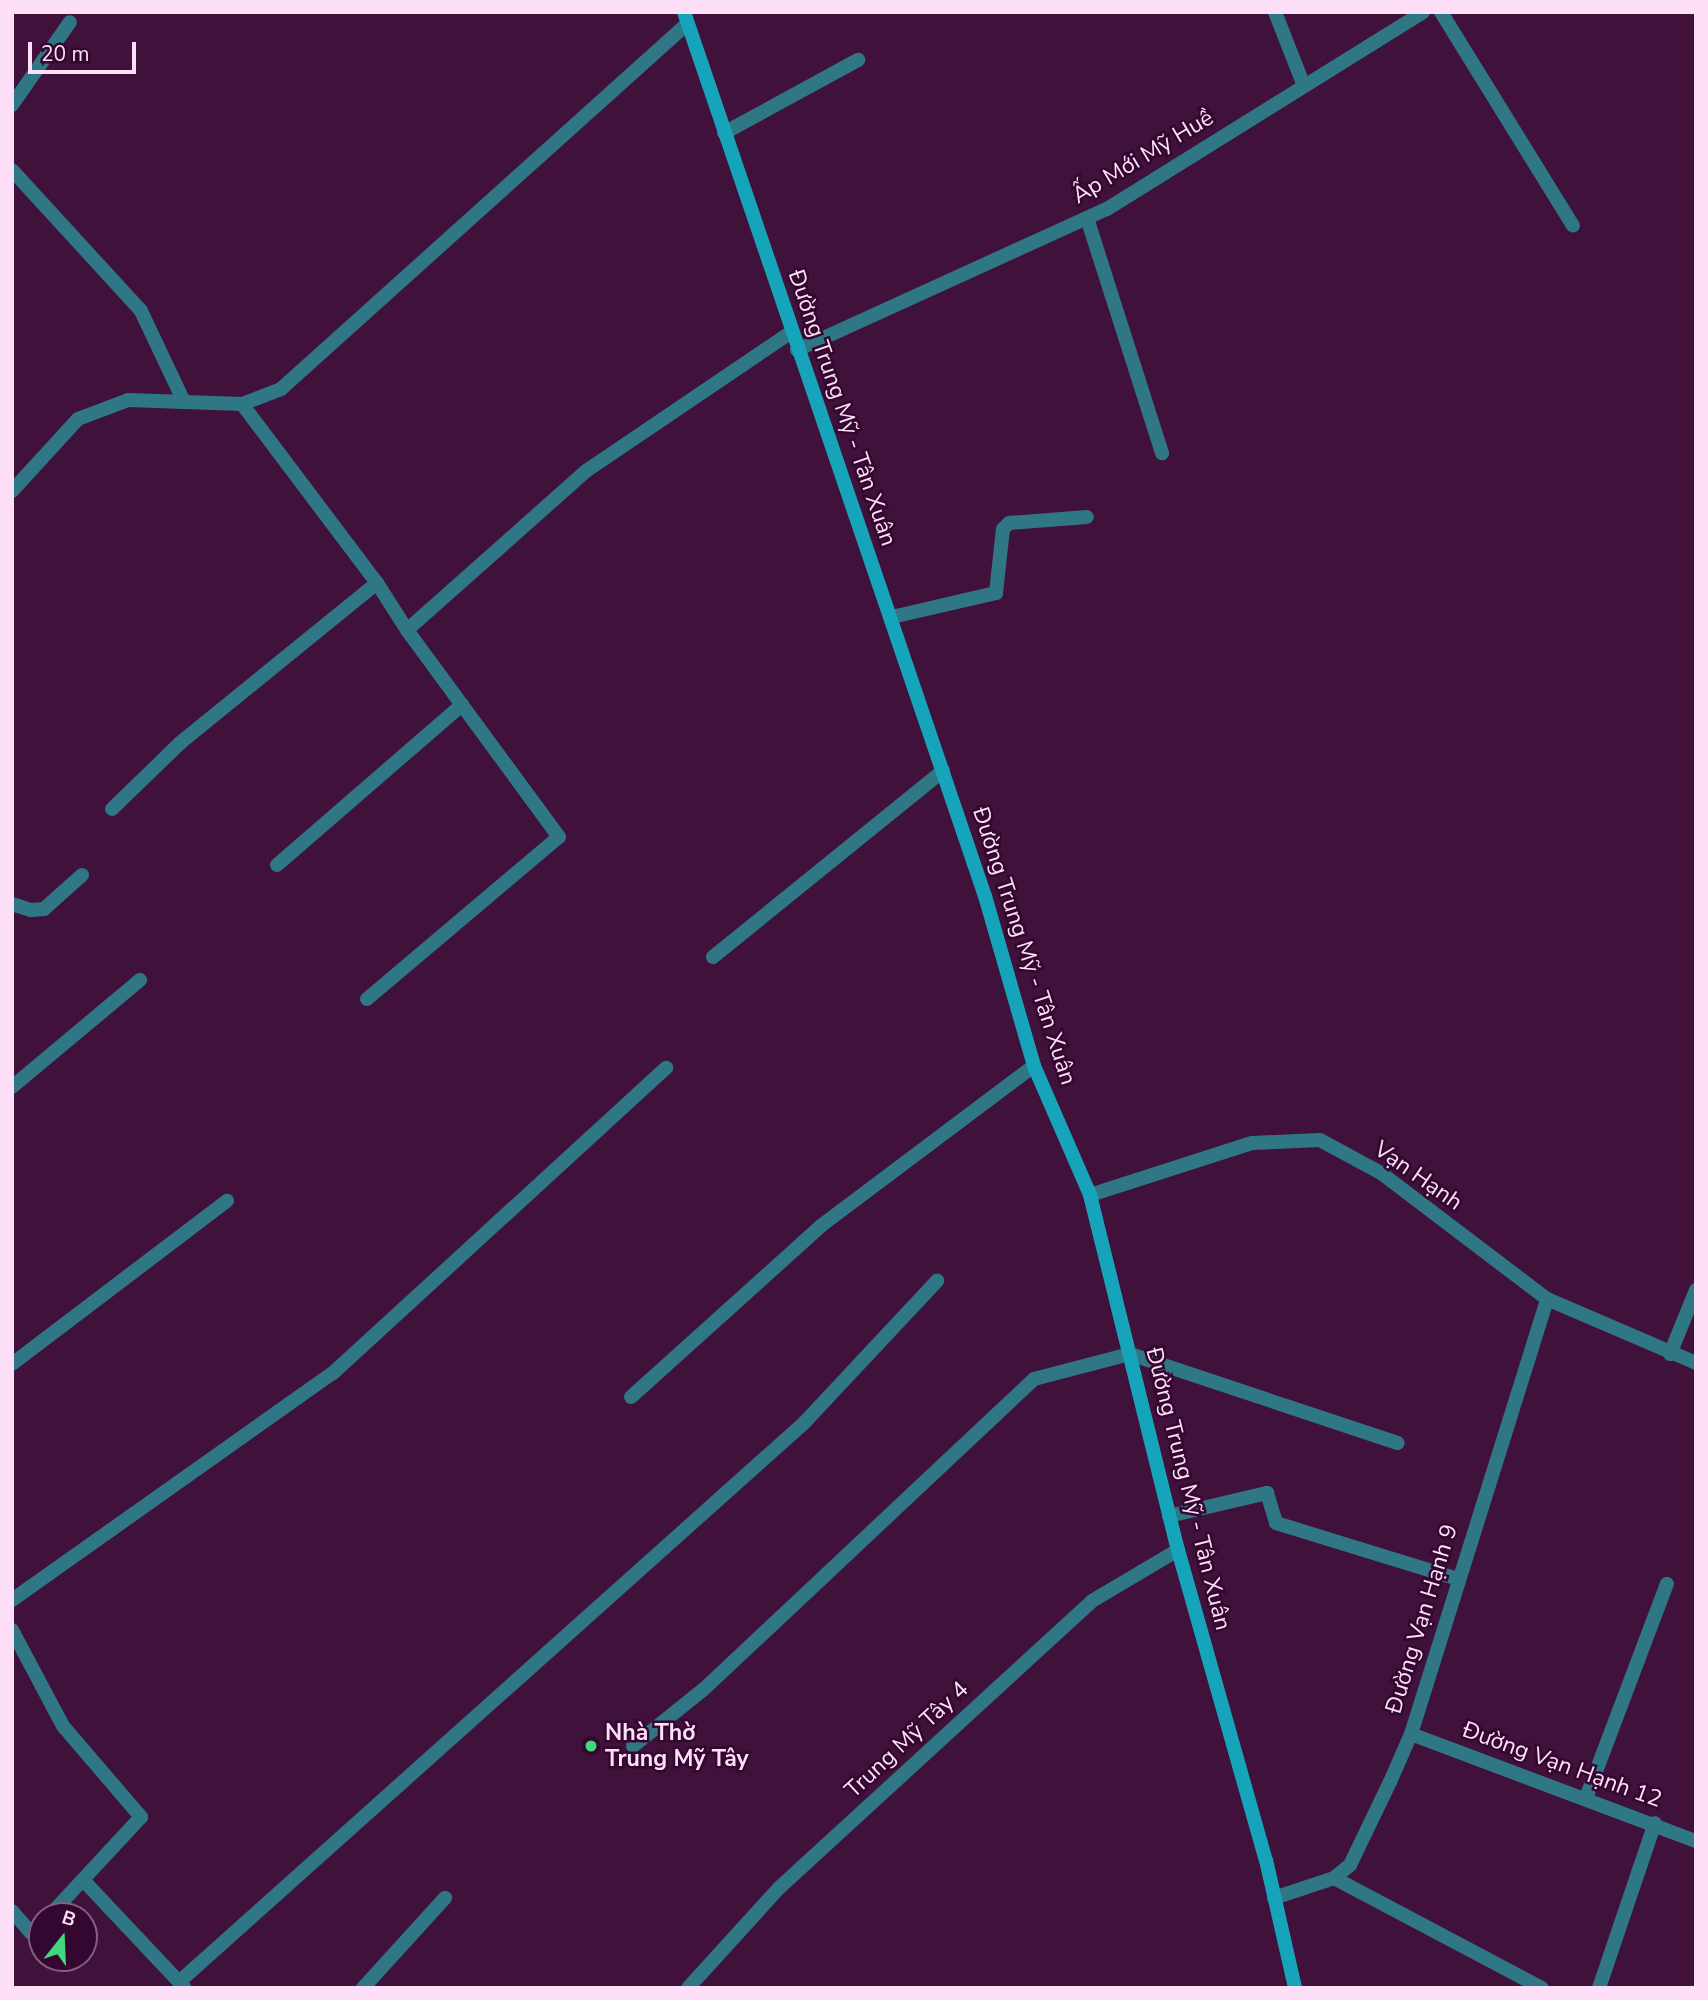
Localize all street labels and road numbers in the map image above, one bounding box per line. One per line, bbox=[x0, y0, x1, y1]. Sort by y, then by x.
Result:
street label: Ấp Mới Mỹ Huề bbox=[1067, 104, 1219, 210]
street label: Đường Trung Mỹ - Tân Xuân bbox=[782, 266, 902, 550]
street label: Đường Trung Mỹ - Tân Xuân bbox=[966, 804, 1082, 1088]
street label: Vạn Hạnh bbox=[1369, 1136, 1467, 1216]
street label: Đường Trung Mỹ - Tân Xuân bbox=[1139, 1345, 1237, 1633]
street label: Đường Vạn Hạnh 9 bbox=[1380, 1521, 1464, 1717]
street label: Trung Mỹ Tây 4 bbox=[840, 1676, 974, 1804]
street label: Đường Vạn Hạnh 12 bbox=[1459, 1716, 1665, 1814]

